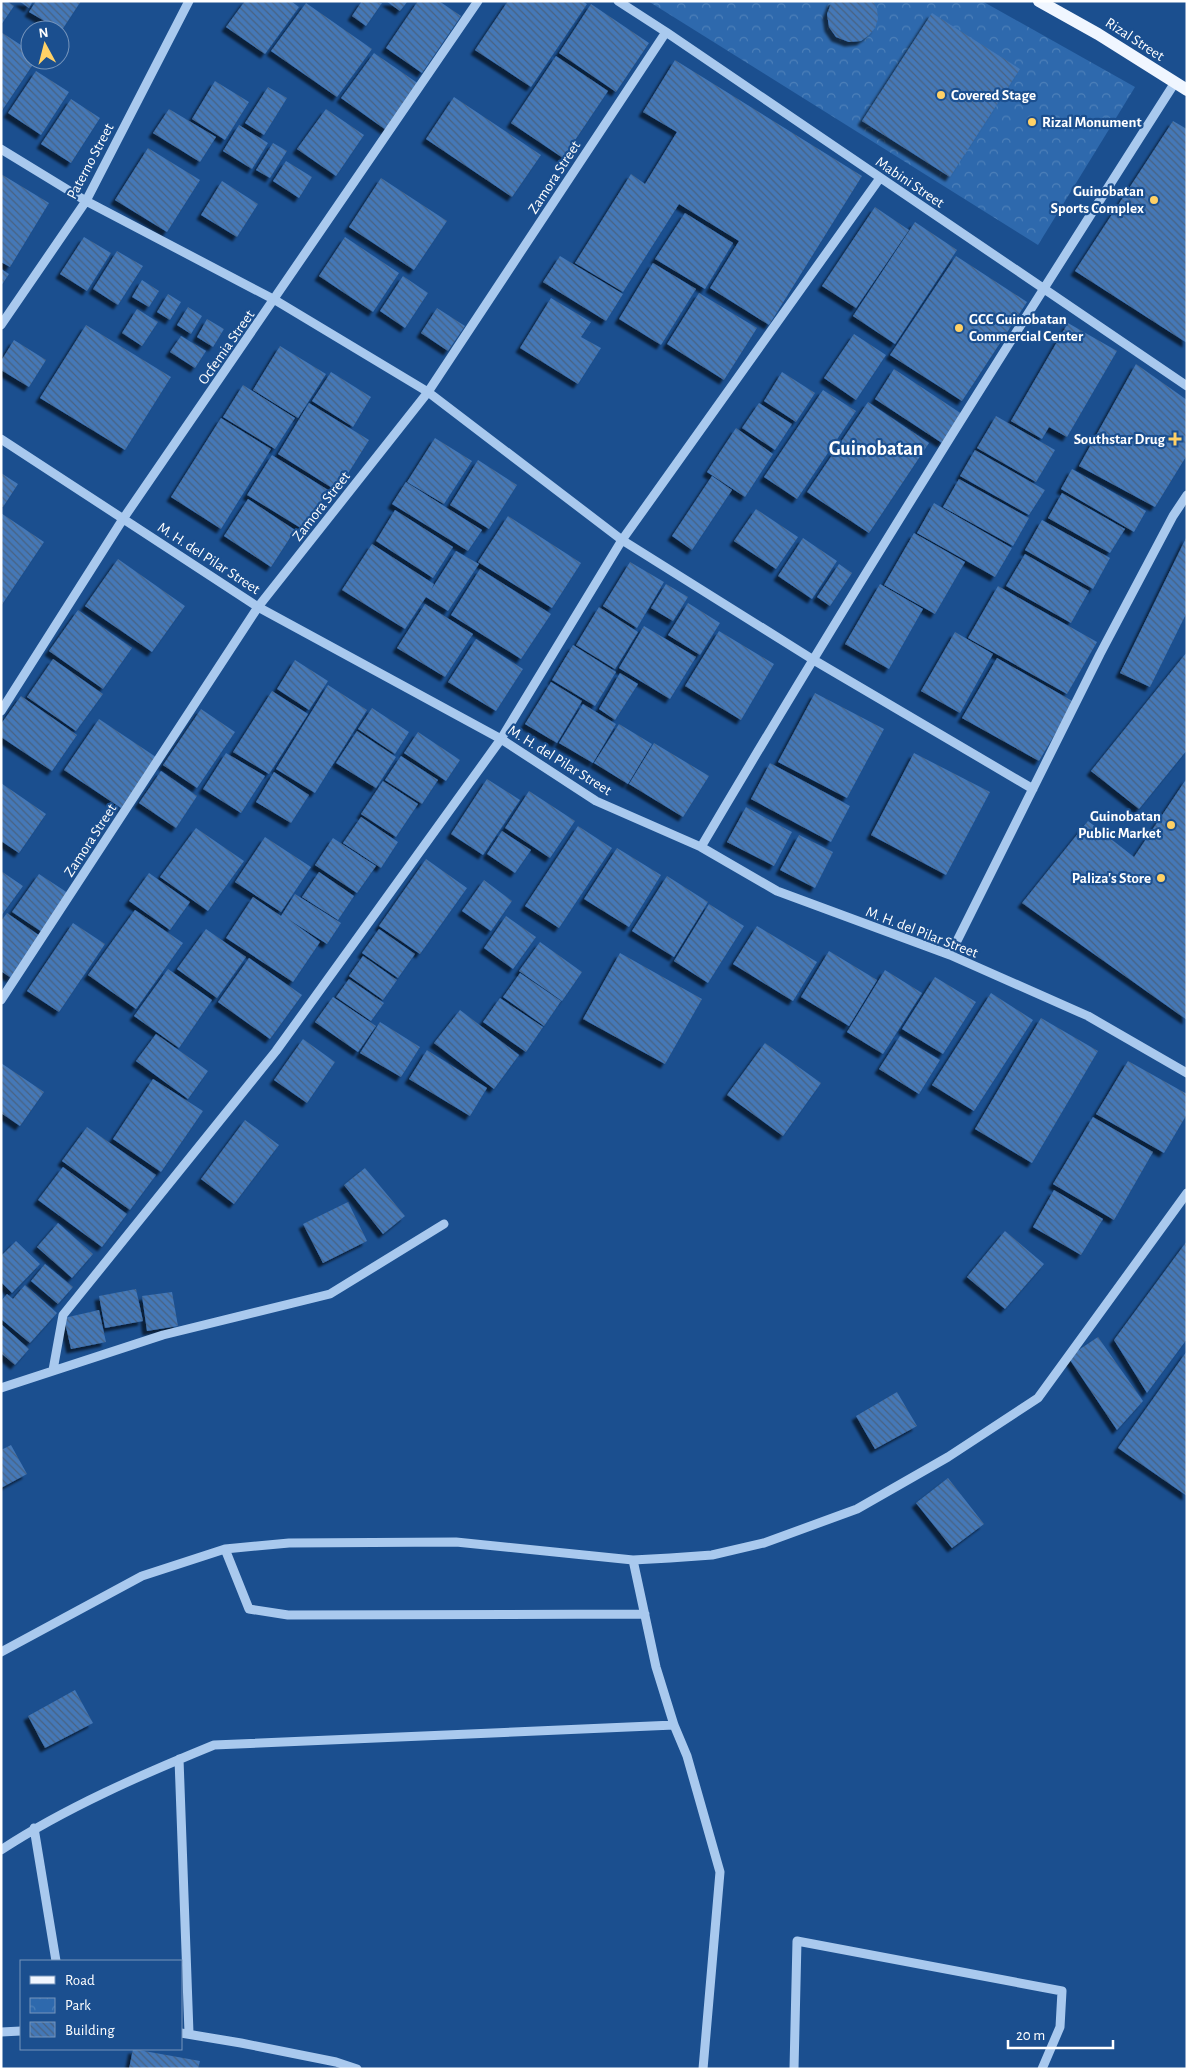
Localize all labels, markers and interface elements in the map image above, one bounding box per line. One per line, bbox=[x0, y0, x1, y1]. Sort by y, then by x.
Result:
street label: Rizal Street bbox=[1103, 15, 1167, 64]
north arrow bbox=[20, 20, 70, 70]
text: N bbox=[38, 26, 49, 41]
place label: Covered Stage bbox=[951, 88, 1036, 103]
marker: Covered Stage bbox=[935, 89, 947, 101]
place label: Rizal Monument bbox=[1042, 115, 1141, 130]
marker: Rizal Monument bbox=[1026, 116, 1038, 128]
street label: Paterno Street bbox=[64, 121, 117, 202]
street label: Zamora Street bbox=[525, 138, 584, 216]
street label: Mabini Street bbox=[873, 154, 947, 211]
place label: Guinobatan Sports Complex bbox=[1050, 184, 1144, 216]
marker: Guinobatan Sports Complex bbox=[1148, 194, 1160, 206]
street label: Ocfemia Street bbox=[195, 307, 258, 387]
place label: GCC Guinobatan Commercial Center bbox=[969, 312, 1084, 344]
marker: GCC Guinobatan Commercial Center bbox=[953, 322, 965, 334]
place label: Southstar Drug bbox=[1074, 432, 1165, 447]
marker: Southstar Drug bbox=[1169, 433, 1181, 445]
district label: Guinobatan bbox=[829, 439, 923, 459]
street label: Zamora Street bbox=[290, 469, 353, 544]
street label: M. H. del Pilar Street bbox=[155, 520, 263, 597]
street label: M. H. del Pilar Street bbox=[505, 723, 614, 798]
street label: Zamora Street bbox=[61, 801, 120, 879]
place label: Guinobatan Public Market bbox=[1078, 809, 1161, 841]
marker: Guinobatan Public Market bbox=[1165, 819, 1177, 831]
place label: Paliza's Store bbox=[1072, 871, 1151, 886]
marker: Paliza's Store bbox=[1155, 872, 1167, 884]
street label: M. H. del Pilar Street bbox=[864, 904, 980, 961]
legend bbox=[20, 1960, 182, 2050]
text: Road bbox=[65, 1973, 95, 1988]
text: Park bbox=[65, 1998, 91, 2013]
scale bar bbox=[1008, 2018, 1113, 2050]
text: Building bbox=[65, 2023, 115, 2038]
text: 20 m bbox=[1016, 2028, 1045, 2043]

